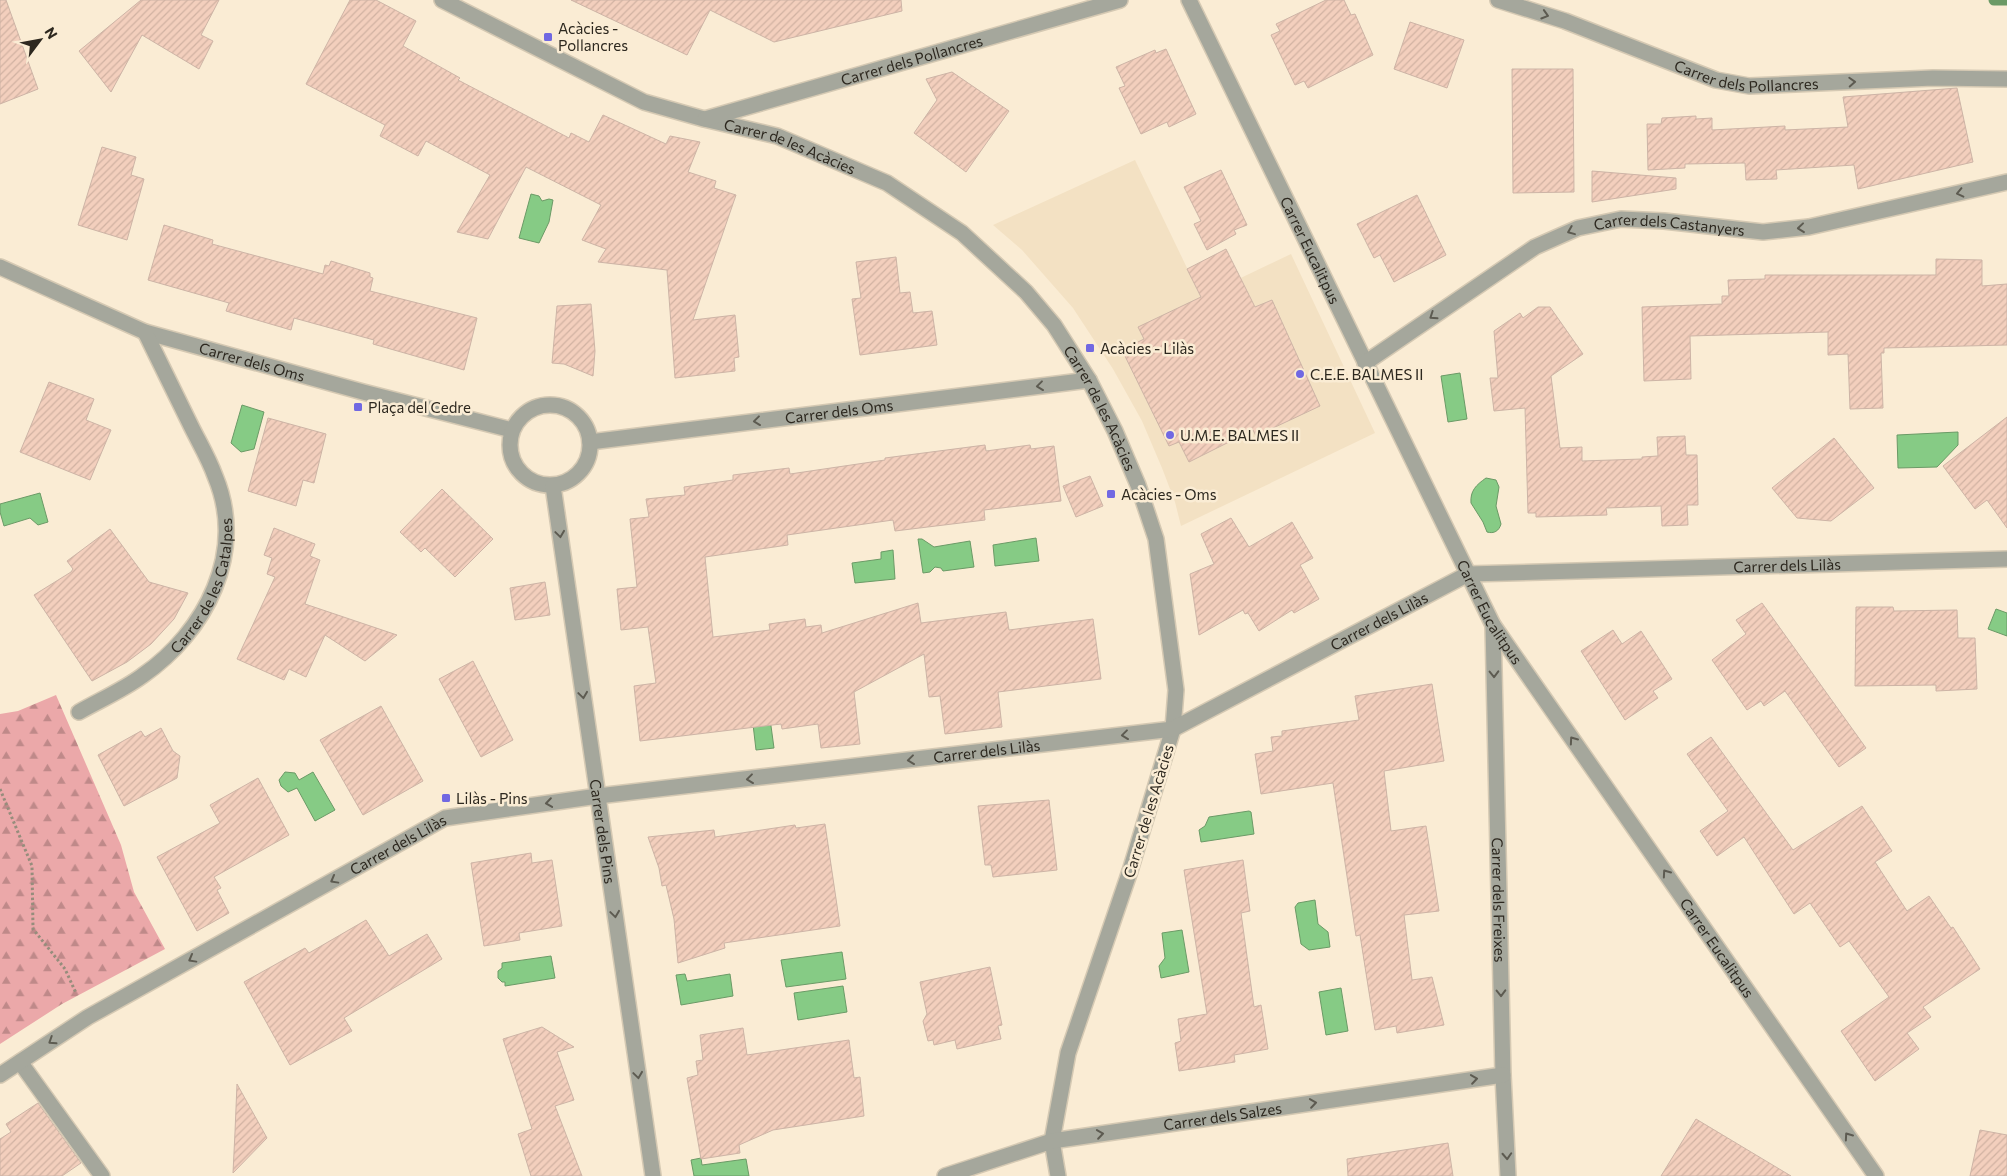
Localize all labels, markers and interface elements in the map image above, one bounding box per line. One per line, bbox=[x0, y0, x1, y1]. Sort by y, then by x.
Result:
one-way arrow bbox=[1540, 9, 1548, 19]
north arrow bbox=[15, 15, 65, 65]
place label: Acàcies - Pollancres bbox=[558, 19, 628, 54]
text: N bbox=[41, 24, 61, 42]
marker: Acàcies - Pollancres bbox=[542, 31, 554, 43]
street label: Carrer dels Pollancres bbox=[839, 31, 985, 89]
street label: Carrer dels Pollancres bbox=[1672, 56, 1819, 95]
one-way arrow bbox=[1848, 77, 1856, 87]
street label: Carrer de les Acàcies bbox=[722, 115, 859, 178]
one-way arrow bbox=[1955, 187, 1964, 197]
street label: Carrer Eucalitpus bbox=[1277, 193, 1344, 307]
street label: Carrer dels Castanyers bbox=[1592, 210, 1746, 239]
one-way arrow bbox=[1797, 222, 1805, 233]
one-way arrow bbox=[1567, 225, 1576, 236]
one-way arrow bbox=[1429, 310, 1439, 319]
street label: Carrer dels Oms bbox=[197, 338, 307, 385]
place label: Acàcies - Lilàs bbox=[1100, 339, 1194, 357]
street label: Carrer de les Acàcies bbox=[1060, 342, 1140, 474]
marker: Acàcies - Lilàs bbox=[1084, 342, 1096, 354]
place label: C.E.E. BALMES II bbox=[1310, 365, 1423, 383]
marker: C.E.E. BALMES II bbox=[1294, 368, 1306, 380]
one-way arrow bbox=[1036, 380, 1044, 391]
street label: Carrer dels Oms bbox=[784, 395, 894, 427]
place label: Plaça del Cedre bbox=[368, 398, 471, 416]
marker: Plaça del Cedre bbox=[352, 401, 364, 413]
one-way arrow bbox=[753, 415, 761, 426]
place label: U.M.E. BALMES II bbox=[1180, 426, 1299, 444]
marker: U.M.E. BALMES II bbox=[1164, 429, 1176, 441]
place label: Acàcies - Oms bbox=[1121, 485, 1217, 503]
marker: Acàcies - Oms bbox=[1105, 488, 1117, 500]
street label: Carrer de les Catalpes bbox=[166, 517, 235, 657]
one-way arrow bbox=[554, 530, 565, 538]
street label: Carrer dels Lilàs bbox=[1733, 555, 1841, 576]
street label: Carrer Eucalitpus bbox=[1454, 557, 1527, 668]
street label: Carrer dels Lilàs bbox=[1327, 588, 1431, 654]
one-way arrow bbox=[1489, 670, 1499, 678]
one-way arrow bbox=[577, 691, 588, 699]
one-way arrow bbox=[1120, 729, 1128, 740]
street label: Carrer dels Lilàs bbox=[932, 736, 1041, 766]
one-way arrow bbox=[1570, 736, 1579, 745]
street label: Carrer de les Acàcies bbox=[1119, 742, 1177, 880]
one-way arrow bbox=[907, 754, 915, 765]
one-way arrow bbox=[745, 773, 753, 784]
street label: Carrer dels Pins bbox=[587, 778, 620, 885]
place label: Lilàs - Pins bbox=[456, 789, 528, 807]
marker: Lilàs - Pins bbox=[440, 792, 452, 804]
one-way arrow bbox=[545, 797, 553, 808]
street label: Carrer dels Lilàs bbox=[346, 810, 449, 878]
street label: Carrer dels Freixes bbox=[1489, 837, 1510, 963]
one-way arrow bbox=[1663, 869, 1672, 879]
one-way arrow bbox=[330, 874, 339, 884]
street label: Carrer Eucalitpus bbox=[1676, 894, 1758, 1001]
one-way arrow bbox=[609, 910, 620, 918]
one-way arrow bbox=[189, 953, 198, 963]
one-way arrow bbox=[1496, 990, 1506, 998]
one-way arrow bbox=[48, 1035, 58, 1044]
one-way arrow bbox=[632, 1071, 643, 1079]
one-way arrow bbox=[1470, 1074, 1478, 1085]
street label: Carrer dels Salzes bbox=[1162, 1098, 1283, 1134]
one-way arrow bbox=[1309, 1098, 1317, 1108]
one-way arrow bbox=[1097, 1129, 1105, 1140]
one-way arrow bbox=[1845, 1132, 1854, 1142]
one-way arrow bbox=[1502, 1152, 1513, 1160]

